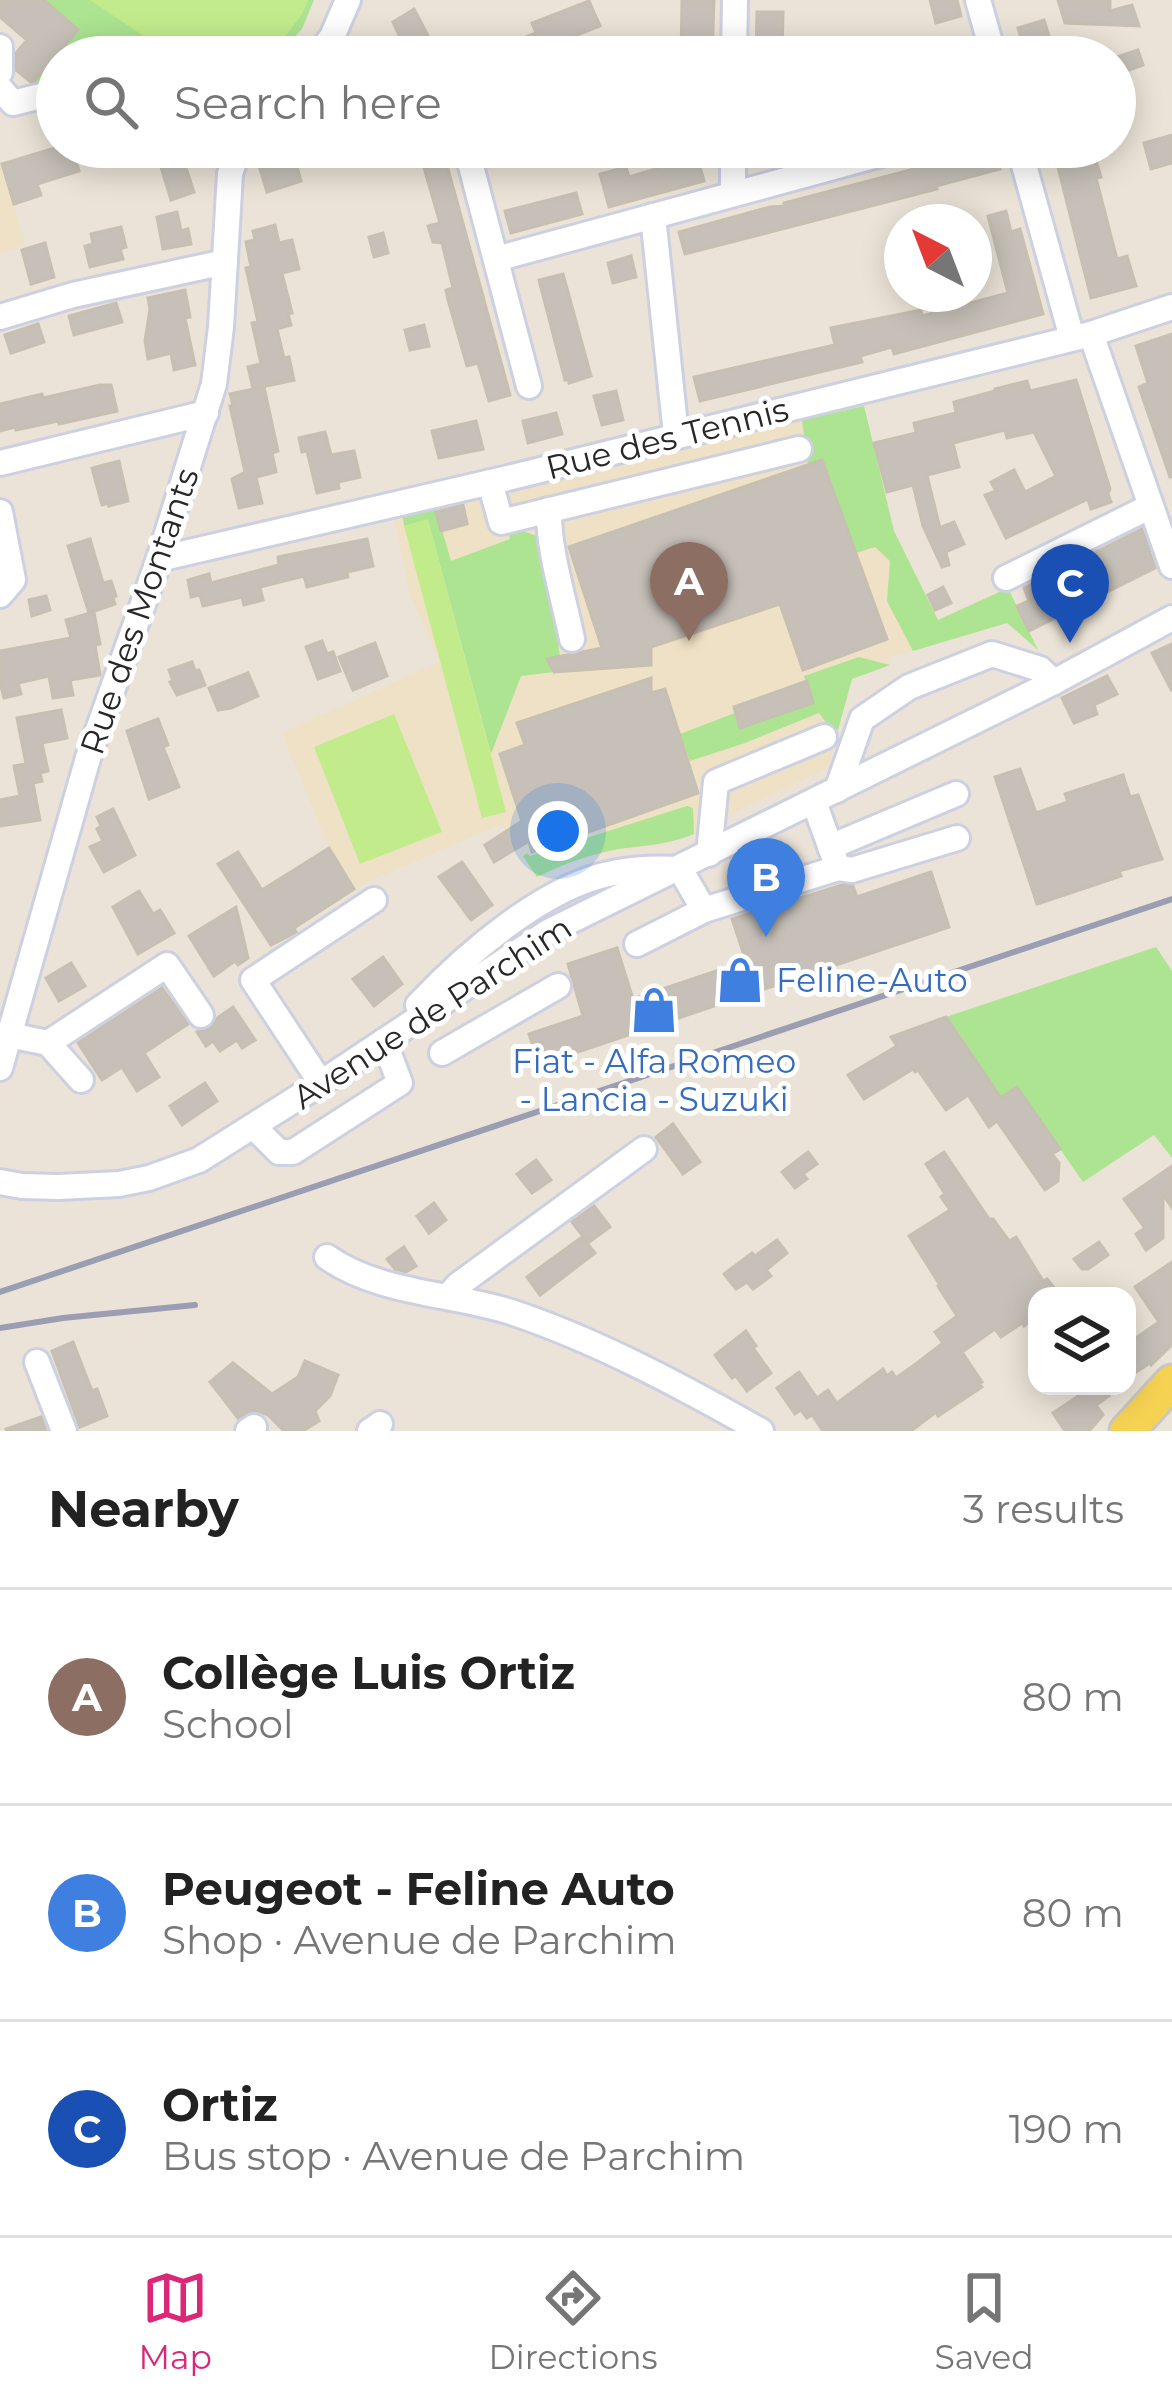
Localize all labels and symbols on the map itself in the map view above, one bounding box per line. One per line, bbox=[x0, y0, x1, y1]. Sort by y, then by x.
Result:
north arrow bbox=[884, 204, 992, 312]
street label: Rue des Tennis bbox=[542, 389, 792, 487]
street label: Rue des Montants bbox=[71, 463, 207, 759]
pin: A bbox=[650, 542, 728, 641]
pin: C bbox=[1031, 544, 1109, 643]
your location bbox=[528, 801, 588, 861]
pin: B bbox=[727, 838, 805, 937]
street label: Avenue de Parchim bbox=[285, 907, 579, 1117]
shop icon: Feline-Auto bbox=[715, 955, 765, 1005]
place label: Feline-Auto bbox=[776, 960, 968, 1000]
shop icon: Fiat - Alfa Romeo - Lancia - Suzuki bbox=[629, 985, 679, 1035]
place label: Fiat - Alfa Romeo - Lancia - Suzuki bbox=[512, 1041, 796, 1119]

